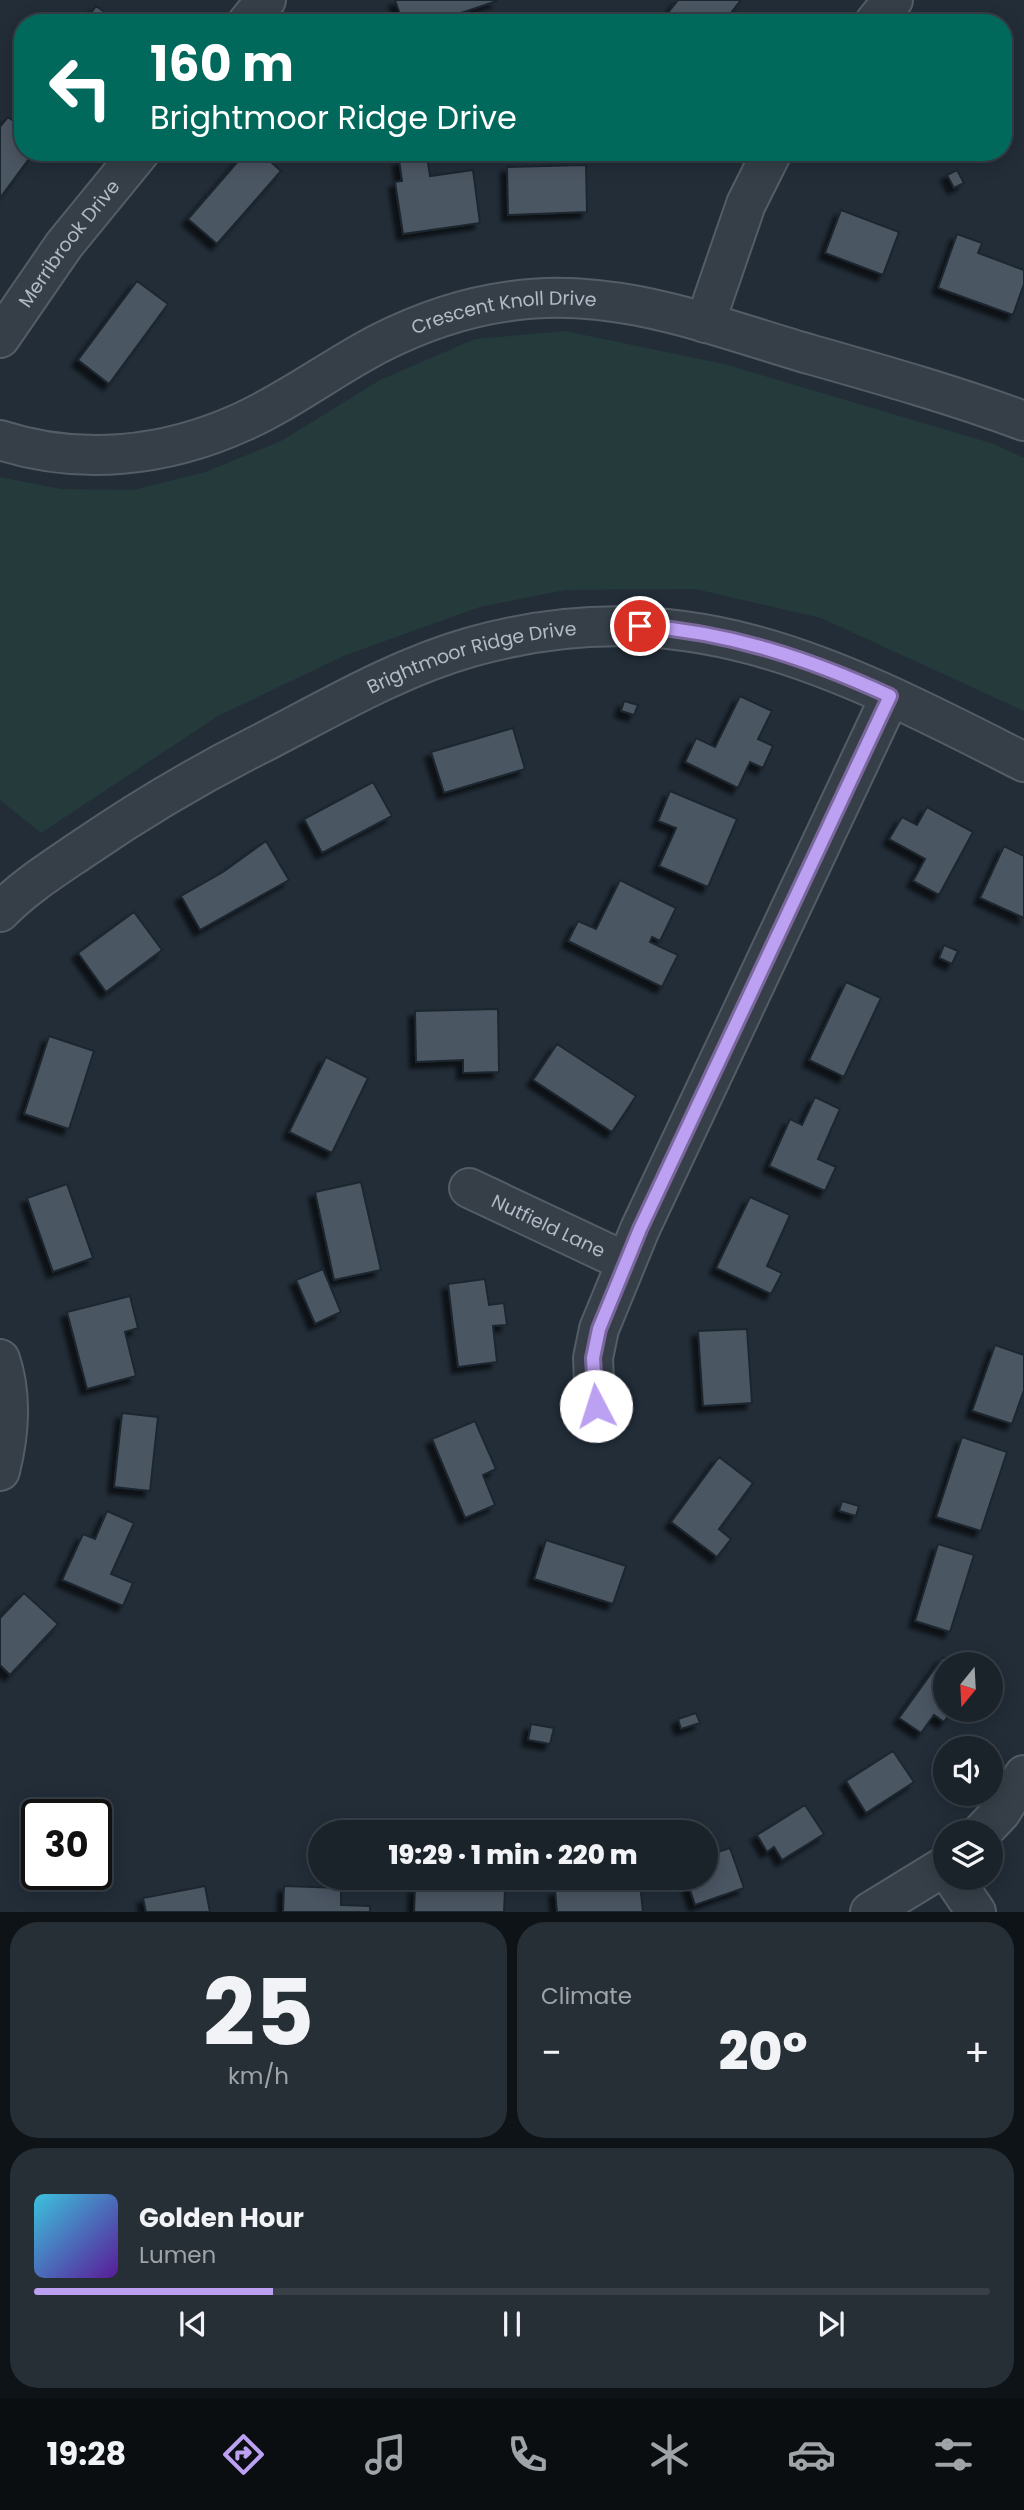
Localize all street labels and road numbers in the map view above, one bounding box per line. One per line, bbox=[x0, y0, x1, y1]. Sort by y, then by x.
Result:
street label: Merribrook Drive bbox=[12, 174, 126, 313]
street label: Crescent Knoll Drive bbox=[407, 284, 598, 341]
street label: Brightmoor Ridge Drive bbox=[362, 614, 577, 700]
street label: Nutfield Lane bbox=[487, 1187, 610, 1264]

